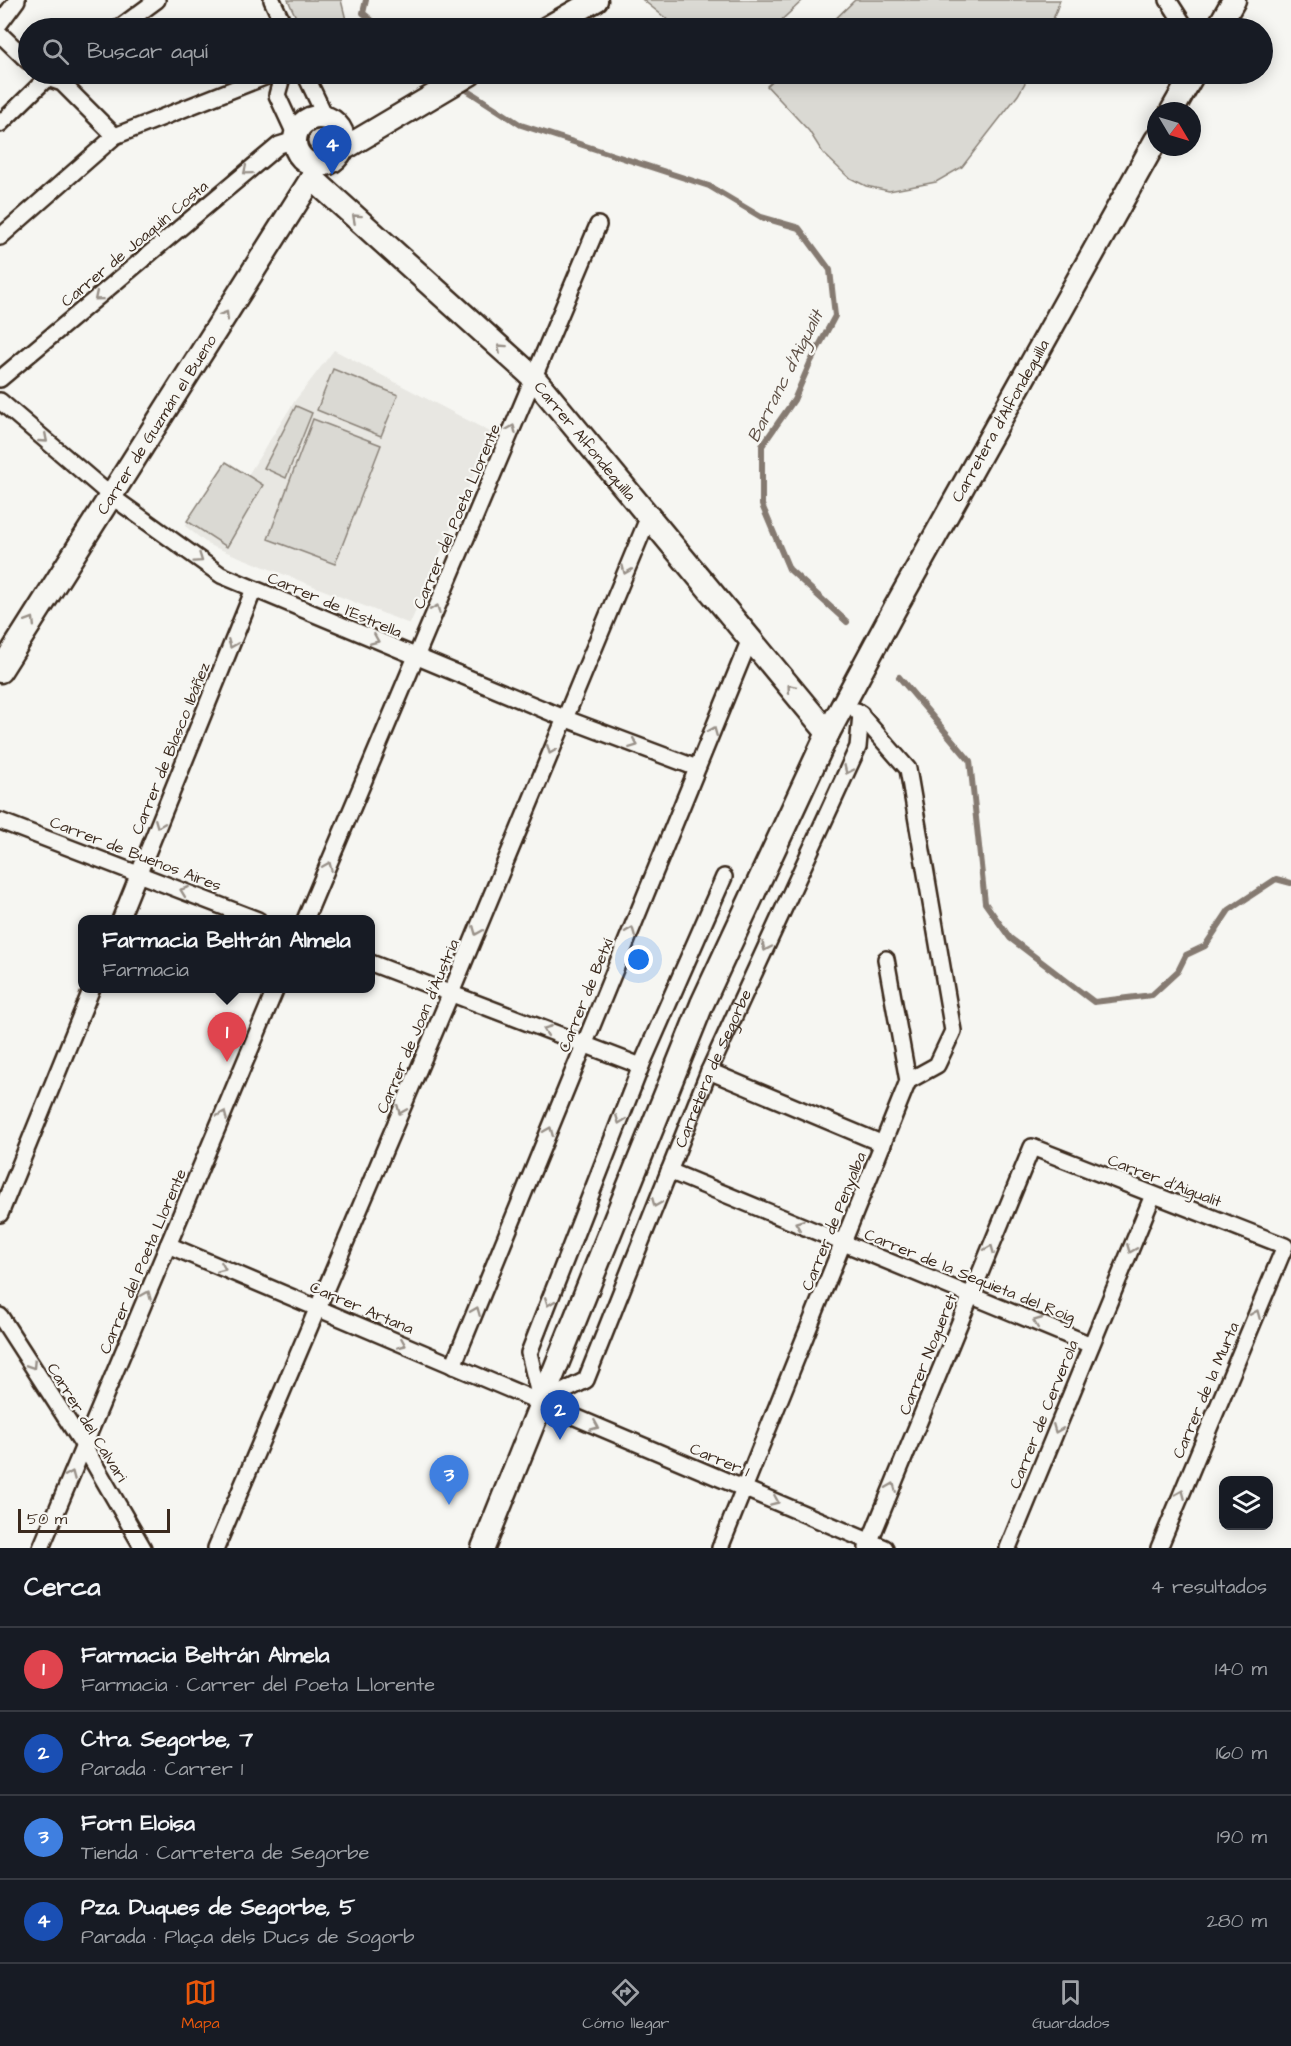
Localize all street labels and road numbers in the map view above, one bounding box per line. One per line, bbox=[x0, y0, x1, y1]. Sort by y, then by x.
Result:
street label: Carrer de Joaquín Costa bbox=[56, 176, 213, 312]
street label: Carrer de Guzmán el Bueno bbox=[92, 331, 222, 519]
street label: Carretera d'Alfondeguilla bbox=[946, 335, 1055, 506]
street label: Carrer Alfondeguilla bbox=[529, 377, 641, 506]
street label: Carrer del Poeta Llorente bbox=[408, 420, 506, 612]
street label: Carrer de l'Estrella bbox=[264, 567, 405, 643]
street label: Carrer de Blasco Ibáñez bbox=[126, 659, 216, 838]
street label: Carrer de Buenos Aires bbox=[47, 811, 225, 897]
street label: Carrer de Betxí bbox=[553, 935, 619, 1055]
street label: Carrer de Joan d'Àustria bbox=[371, 936, 465, 1117]
street label: Carretera de Segorbe bbox=[670, 986, 757, 1151]
street label: Carrer de Penyalba bbox=[796, 1149, 873, 1294]
street label: Carrer d'Aigualit bbox=[1104, 1149, 1225, 1214]
street label: Carrer del Poeta Llorente bbox=[94, 1165, 192, 1357]
street label: Carrer de la Sequieta del Roig bbox=[861, 1223, 1078, 1329]
street label: Carrer Artana bbox=[306, 1276, 417, 1340]
street label: Carrer Nogueret bbox=[894, 1290, 963, 1419]
street label: Carrer de la Murta bbox=[1167, 1319, 1245, 1462]
street label: Carrer de Cerverola bbox=[1004, 1337, 1084, 1492]
street label: Carrer del Calvari bbox=[42, 1359, 133, 1487]
street label: Carrer 1 bbox=[686, 1437, 753, 1482]

